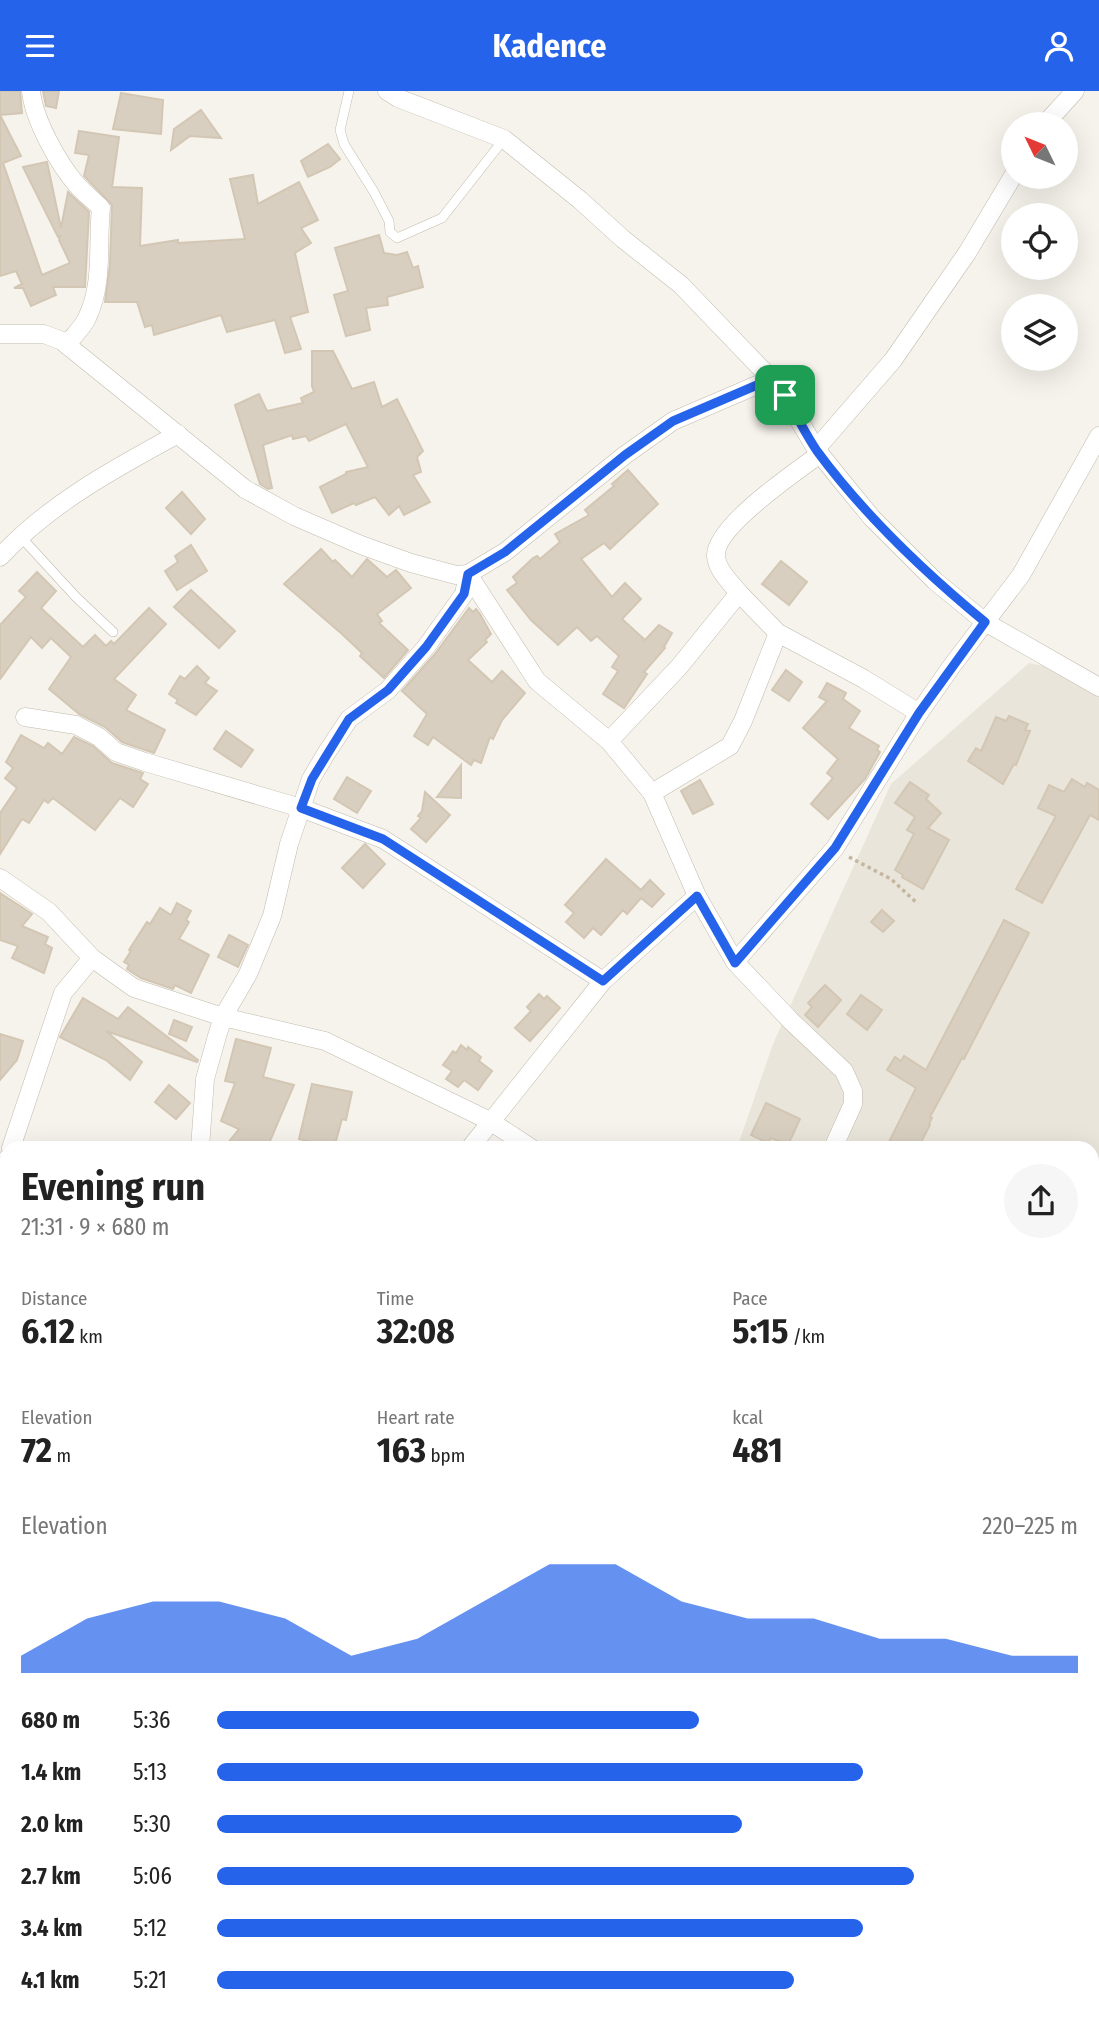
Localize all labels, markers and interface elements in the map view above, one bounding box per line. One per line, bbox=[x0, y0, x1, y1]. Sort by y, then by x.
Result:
icon: menu bbox=[21, 27, 59, 65]
text: Kadence bbox=[492, 27, 607, 65]
icon: person bbox=[1040, 27, 1078, 65]
north arrow bbox=[1001, 112, 1078, 189]
map controls bbox=[1001, 112, 1078, 371]
button: locate bbox=[1001, 203, 1078, 280]
button: layers bbox=[1001, 294, 1078, 371]
pin bbox=[755, 365, 815, 425]
icon: arrive bbox=[766, 376, 804, 414]
text: Evening run bbox=[21, 1164, 205, 1210]
button: share bbox=[1004, 1164, 1078, 1238]
text: 21:31 · 9 × 680 m bbox=[21, 1213, 170, 1241]
text: Distance bbox=[21, 1287, 88, 1310]
text: Time bbox=[377, 1287, 414, 1310]
text: Pace bbox=[732, 1287, 768, 1310]
text: 6.12 bbox=[21, 1310, 75, 1352]
text: 32:08 bbox=[377, 1310, 455, 1352]
text: 5:15 bbox=[732, 1310, 788, 1352]
text: km bbox=[75, 1325, 103, 1348]
text: /km bbox=[788, 1325, 825, 1348]
text: Elevation bbox=[21, 1406, 93, 1429]
text: Heart rate bbox=[377, 1406, 455, 1429]
text: kcal bbox=[732, 1406, 763, 1429]
text: 72 bbox=[21, 1429, 52, 1471]
text: 163 bbox=[377, 1429, 426, 1471]
text: 481 bbox=[732, 1429, 783, 1471]
text: m bbox=[52, 1444, 71, 1467]
text: bpm bbox=[426, 1444, 465, 1467]
text: Elevation bbox=[21, 1512, 108, 1540]
text: 220–225 m bbox=[982, 1512, 1078, 1540]
text: 680 m bbox=[21, 1706, 80, 1734]
text: 5:36 bbox=[133, 1706, 170, 1734]
text: 1.4 km bbox=[21, 1758, 81, 1786]
text: 5:13 bbox=[133, 1758, 167, 1786]
text: 2.0 km bbox=[21, 1810, 83, 1838]
text: 5:30 bbox=[133, 1810, 171, 1838]
text: 2.7 km bbox=[21, 1862, 81, 1890]
text: 5:06 bbox=[133, 1862, 172, 1890]
text: 3.4 km bbox=[21, 1914, 83, 1942]
text: 5:12 bbox=[133, 1914, 167, 1942]
text: 4.1 km bbox=[21, 1966, 80, 1994]
text: 5:21 bbox=[133, 1966, 167, 1994]

